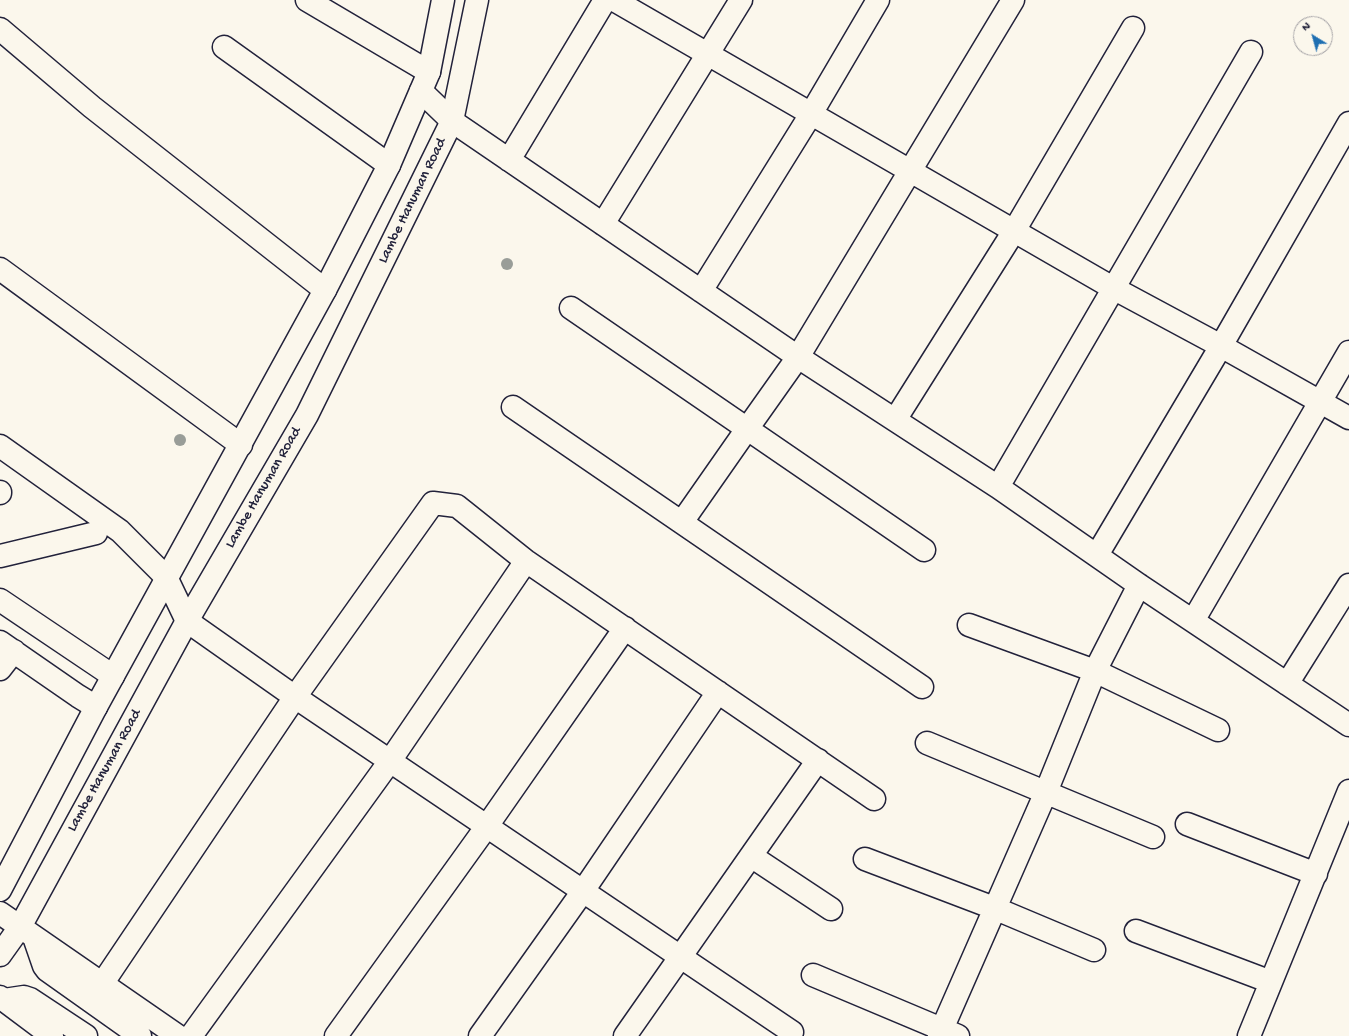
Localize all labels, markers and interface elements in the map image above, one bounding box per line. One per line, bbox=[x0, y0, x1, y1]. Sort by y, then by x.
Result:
north arrow bbox=[1293, 16, 1333, 56]
text: N bbox=[1300, 20, 1313, 34]
street label: Lambe Hanuman Road bbox=[375, 135, 451, 267]
street label: Lambe Hanuman Road bbox=[222, 424, 306, 552]
street label: Lambe Hanuman Road bbox=[64, 707, 146, 835]

